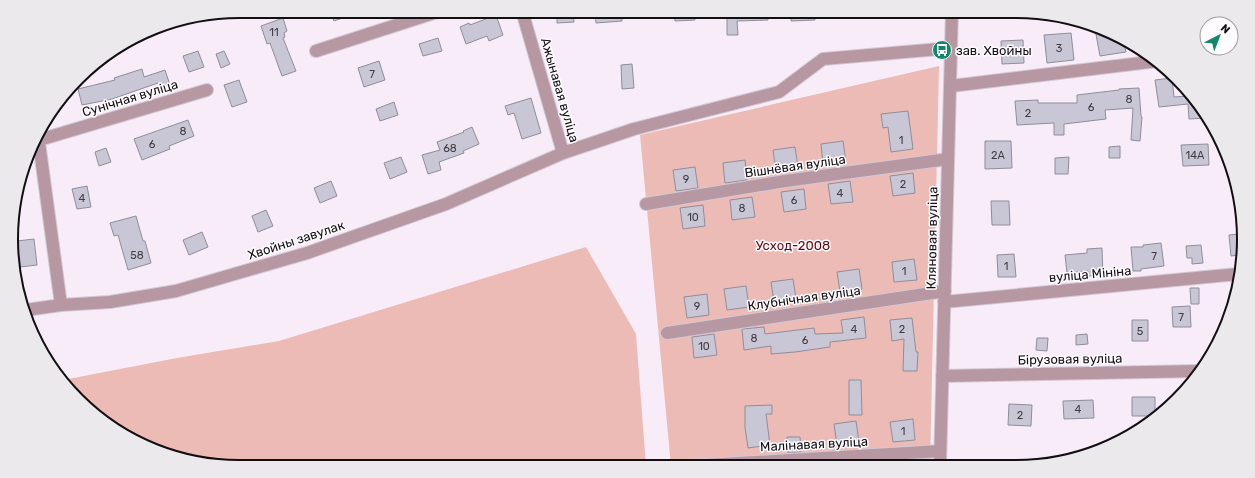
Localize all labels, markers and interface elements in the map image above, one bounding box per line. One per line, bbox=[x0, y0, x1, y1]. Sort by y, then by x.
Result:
north arrow bbox=[1199, 16, 1239, 56]
text: N bbox=[1218, 21, 1233, 36]
house number: 11 bbox=[269, 26, 279, 39]
street label: Ажынавая вуліца bbox=[538, 36, 582, 144]
bus stop icon: зав. Хвойны bbox=[931, 39, 953, 61]
house number: 3 bbox=[1056, 42, 1063, 55]
place label: зав. Хвойны bbox=[956, 43, 1032, 58]
house number: 7 bbox=[369, 68, 375, 81]
street label: Сунічная вуліца bbox=[80, 76, 180, 120]
house number: 8 bbox=[1126, 93, 1133, 106]
house number: 6 bbox=[1088, 101, 1095, 114]
house number: 2 bbox=[1025, 107, 1031, 120]
house number: 8 bbox=[180, 125, 187, 138]
house number: 1 bbox=[899, 134, 903, 147]
house number: 6 bbox=[149, 138, 156, 151]
house number: 68 bbox=[443, 142, 457, 155]
house number: 2А bbox=[991, 149, 1006, 162]
house number: 14А bbox=[1186, 149, 1205, 162]
street label: Вішнёвая вуліца bbox=[743, 151, 847, 181]
house number: 9 bbox=[683, 173, 689, 186]
house number: 2 bbox=[900, 178, 906, 191]
street label: Кляновая вуліца bbox=[924, 186, 940, 290]
house number: 4 bbox=[837, 187, 844, 200]
house number: 4 bbox=[79, 192, 86, 205]
house number: 6 bbox=[791, 194, 798, 207]
house number: 8 bbox=[739, 202, 746, 215]
house number: 10 bbox=[687, 211, 699, 224]
street label: Хвойны завулак bbox=[246, 217, 346, 263]
park label: Усход-2008 bbox=[756, 238, 830, 253]
house number: 58 bbox=[130, 249, 144, 262]
house number: 7 bbox=[1151, 250, 1157, 263]
house number: 1 bbox=[1004, 260, 1008, 273]
street label: вуліца Мініна bbox=[1048, 263, 1132, 285]
house number: 1 bbox=[902, 265, 906, 278]
street label: Клубнічная вуліца bbox=[746, 283, 862, 313]
house number: 9 bbox=[694, 300, 700, 313]
house number: 7 bbox=[1178, 311, 1184, 324]
house number: 4 bbox=[851, 323, 858, 336]
house number: 2 bbox=[899, 323, 905, 336]
house number: 5 bbox=[1137, 325, 1144, 338]
house number: 8 bbox=[751, 332, 758, 345]
house number: 6 bbox=[802, 334, 809, 347]
house number: 10 bbox=[698, 340, 710, 353]
street label: Бірузовая вуліца bbox=[1017, 351, 1123, 367]
house number: 4 bbox=[1075, 403, 1082, 416]
house number: 2 bbox=[1017, 409, 1023, 422]
house number: 1 bbox=[901, 425, 905, 438]
street label: Малінавая вуліца bbox=[760, 434, 868, 454]

